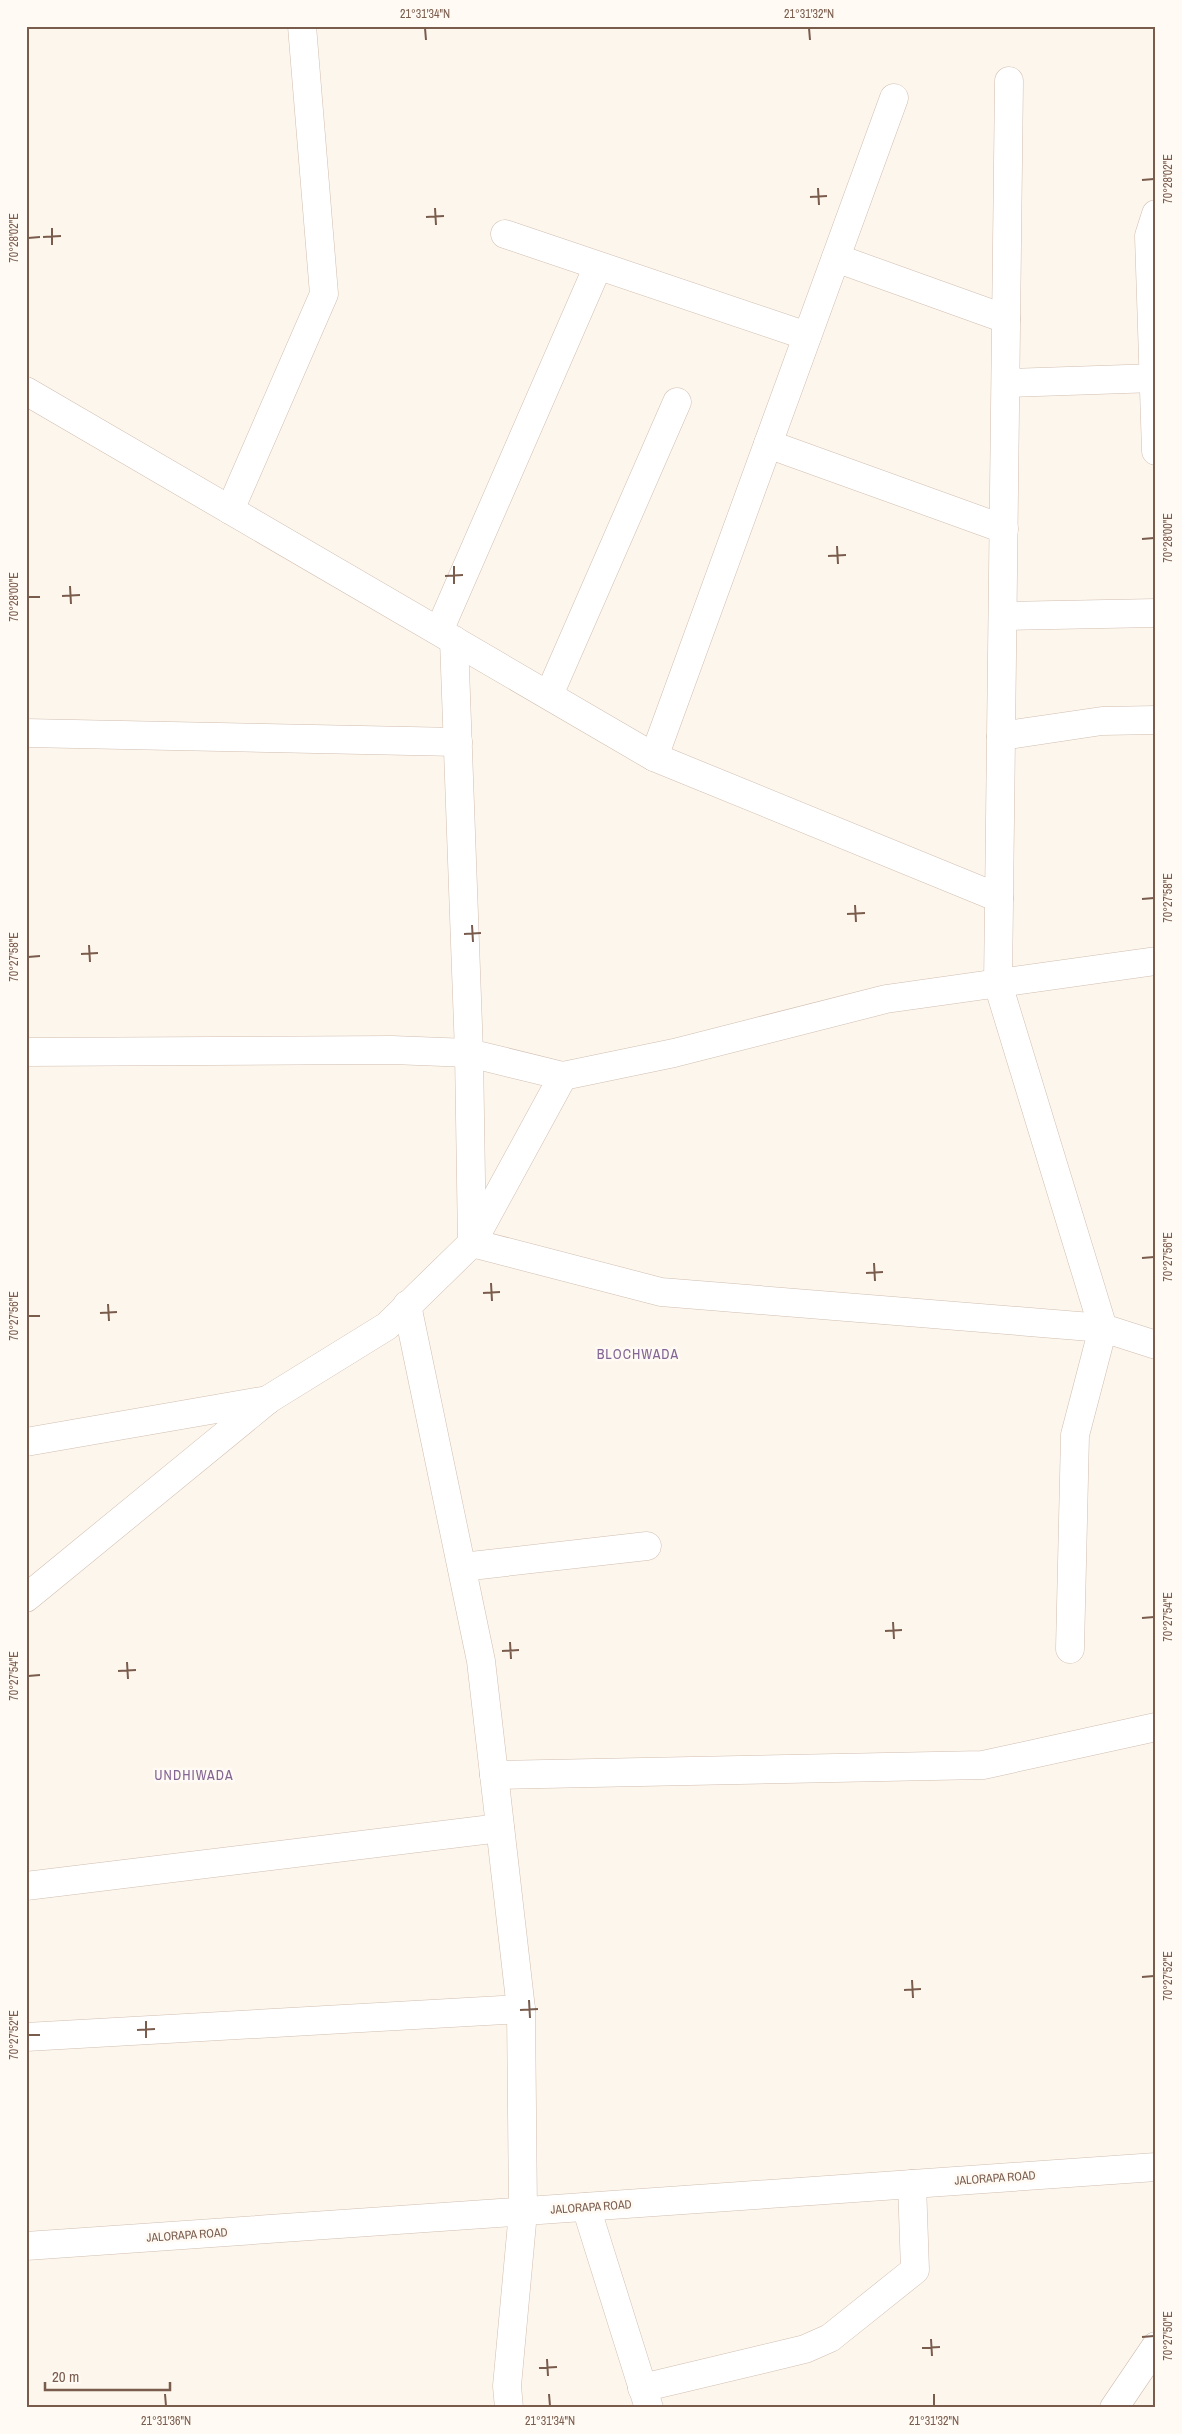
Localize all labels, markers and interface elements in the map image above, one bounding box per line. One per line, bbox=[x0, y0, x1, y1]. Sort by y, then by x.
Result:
text: 21°31'34"N bbox=[400, 6, 450, 22]
text: 21°31'32"N bbox=[784, 6, 834, 22]
text: 70°28'02"E bbox=[1160, 154, 1176, 204]
text: 70°28'02"E bbox=[6, 213, 22, 263]
text: 70°28'00"E bbox=[1160, 513, 1176, 563]
text: 70°28'00"E bbox=[6, 572, 22, 622]
text: 70°27'58"E bbox=[1160, 873, 1176, 923]
text: 70°27'58"E bbox=[6, 932, 22, 982]
text: 70°27'56"E bbox=[1160, 1232, 1176, 1282]
text: 70°27'56"E bbox=[6, 1291, 22, 1341]
district label: BLOCHWADA bbox=[597, 1345, 679, 1363]
text: 70°27'54"E bbox=[1160, 1592, 1176, 1642]
text: 70°27'54"E bbox=[6, 1651, 22, 1701]
district label: UNDHIWADA bbox=[154, 1766, 234, 1784]
text: 70°27'52"E bbox=[1160, 1951, 1176, 2001]
text: 70°27'52"E bbox=[6, 2010, 22, 2060]
street label: JALORAPA ROAD bbox=[954, 2167, 1036, 2189]
street label: JALORAPA ROAD bbox=[550, 2196, 632, 2218]
street label: JALORAPA ROAD bbox=[146, 2224, 228, 2246]
text: 70°27'50"E bbox=[1160, 2311, 1176, 2361]
scale bar bbox=[45, 2359, 170, 2391]
text: 20 m bbox=[52, 2366, 79, 2387]
text: 21°31'36"N bbox=[141, 2413, 191, 2429]
text: 21°31'34"N bbox=[525, 2413, 575, 2429]
text: 21°31'32"N bbox=[909, 2413, 959, 2429]

